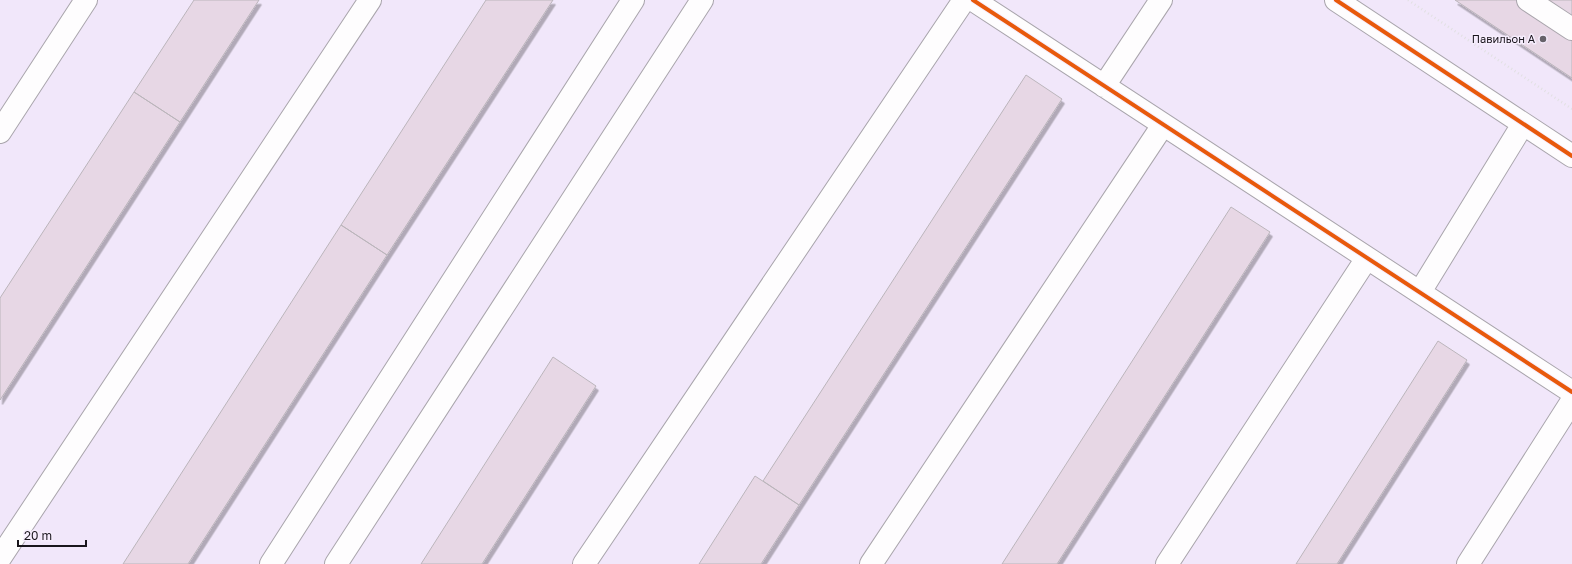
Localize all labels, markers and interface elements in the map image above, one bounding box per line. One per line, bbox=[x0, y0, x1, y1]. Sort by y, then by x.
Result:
place label: Павильон А bbox=[1472, 32, 1536, 45]
marker: Павильон А bbox=[1538, 34, 1548, 44]
scale bar bbox=[18, 522, 86, 548]
text: 20 m bbox=[24, 528, 52, 543]

